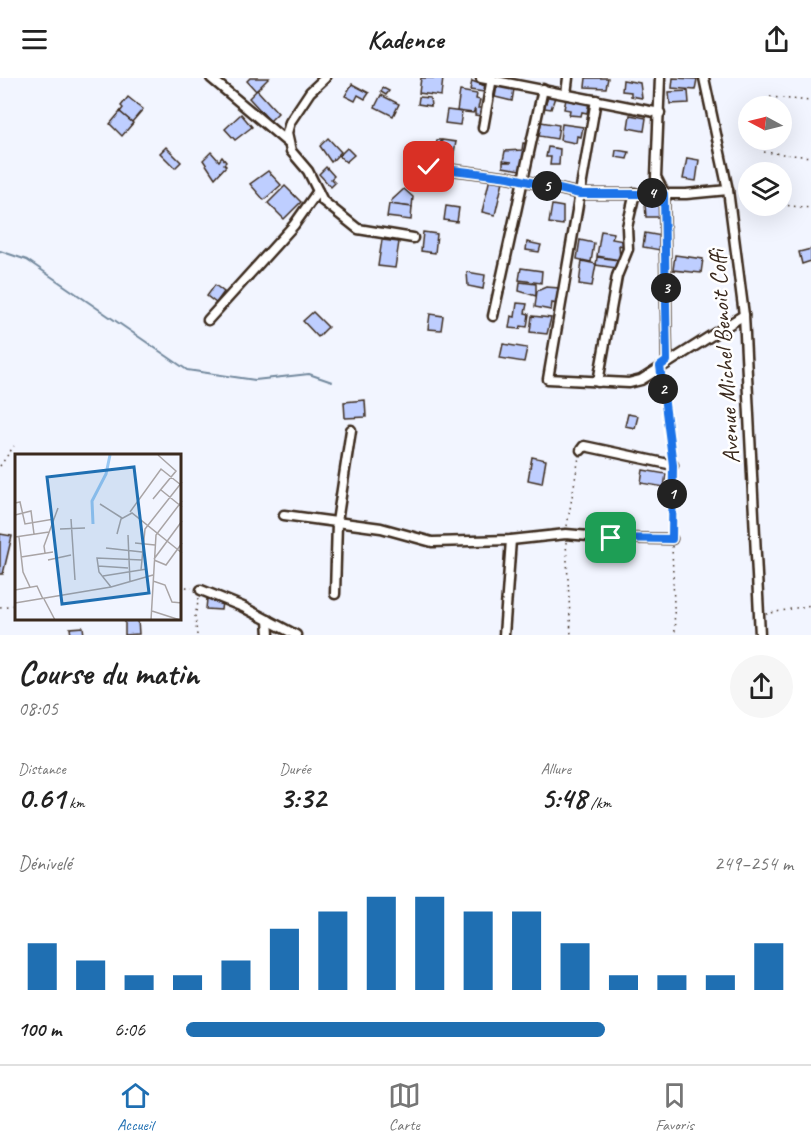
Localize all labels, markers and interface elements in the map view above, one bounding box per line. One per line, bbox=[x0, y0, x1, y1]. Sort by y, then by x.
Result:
text: Kadence bbox=[367, 22, 444, 56]
icon: menu bbox=[18, 23, 51, 56]
icon: share bbox=[760, 23, 793, 56]
north arrow bbox=[738, 96, 792, 150]
map controls bbox=[738, 96, 792, 216]
pin bbox=[403, 141, 454, 192]
icon: check bbox=[412, 150, 445, 183]
button: layers bbox=[738, 162, 792, 216]
pin: 5 bbox=[532, 171, 562, 201]
text: 5 bbox=[544, 176, 550, 196]
pin: 4 bbox=[637, 178, 667, 208]
text: 4 bbox=[648, 183, 656, 203]
street label: Avenue Michel Benoit Coffi bbox=[701, 246, 746, 465]
pin: 3 bbox=[651, 273, 681, 303]
text: 3 bbox=[662, 278, 670, 298]
pin: 2 bbox=[648, 374, 678, 404]
text: 2 bbox=[659, 379, 667, 399]
inset map bbox=[15, 454, 182, 620]
pin: 1 bbox=[657, 479, 687, 509]
text: 1 bbox=[668, 484, 676, 504]
pin bbox=[585, 512, 636, 563]
icon: arrive bbox=[594, 521, 627, 554]
text: Course du matin bbox=[18, 652, 199, 694]
button: share bbox=[730, 655, 793, 718]
text: 08:05 bbox=[18, 696, 58, 721]
text: Distance bbox=[18, 759, 66, 779]
text: Durée bbox=[279, 759, 311, 779]
text: Allure bbox=[541, 759, 571, 779]
text: 0.61 bbox=[18, 779, 65, 817]
text: 3:32 bbox=[279, 779, 326, 817]
text: 5:48 bbox=[541, 779, 587, 817]
text: km bbox=[65, 793, 85, 813]
text: /km bbox=[587, 793, 611, 813]
text: Dénivelé bbox=[18, 851, 72, 876]
text: 249–254 m bbox=[714, 851, 793, 876]
text: 100 m bbox=[18, 1017, 61, 1042]
text: 6:06 bbox=[114, 1017, 145, 1042]
tab: Accueil bbox=[117, 1079, 153, 1135]
tab: Carte bbox=[388, 1079, 421, 1135]
tab: Favoris bbox=[655, 1079, 694, 1135]

